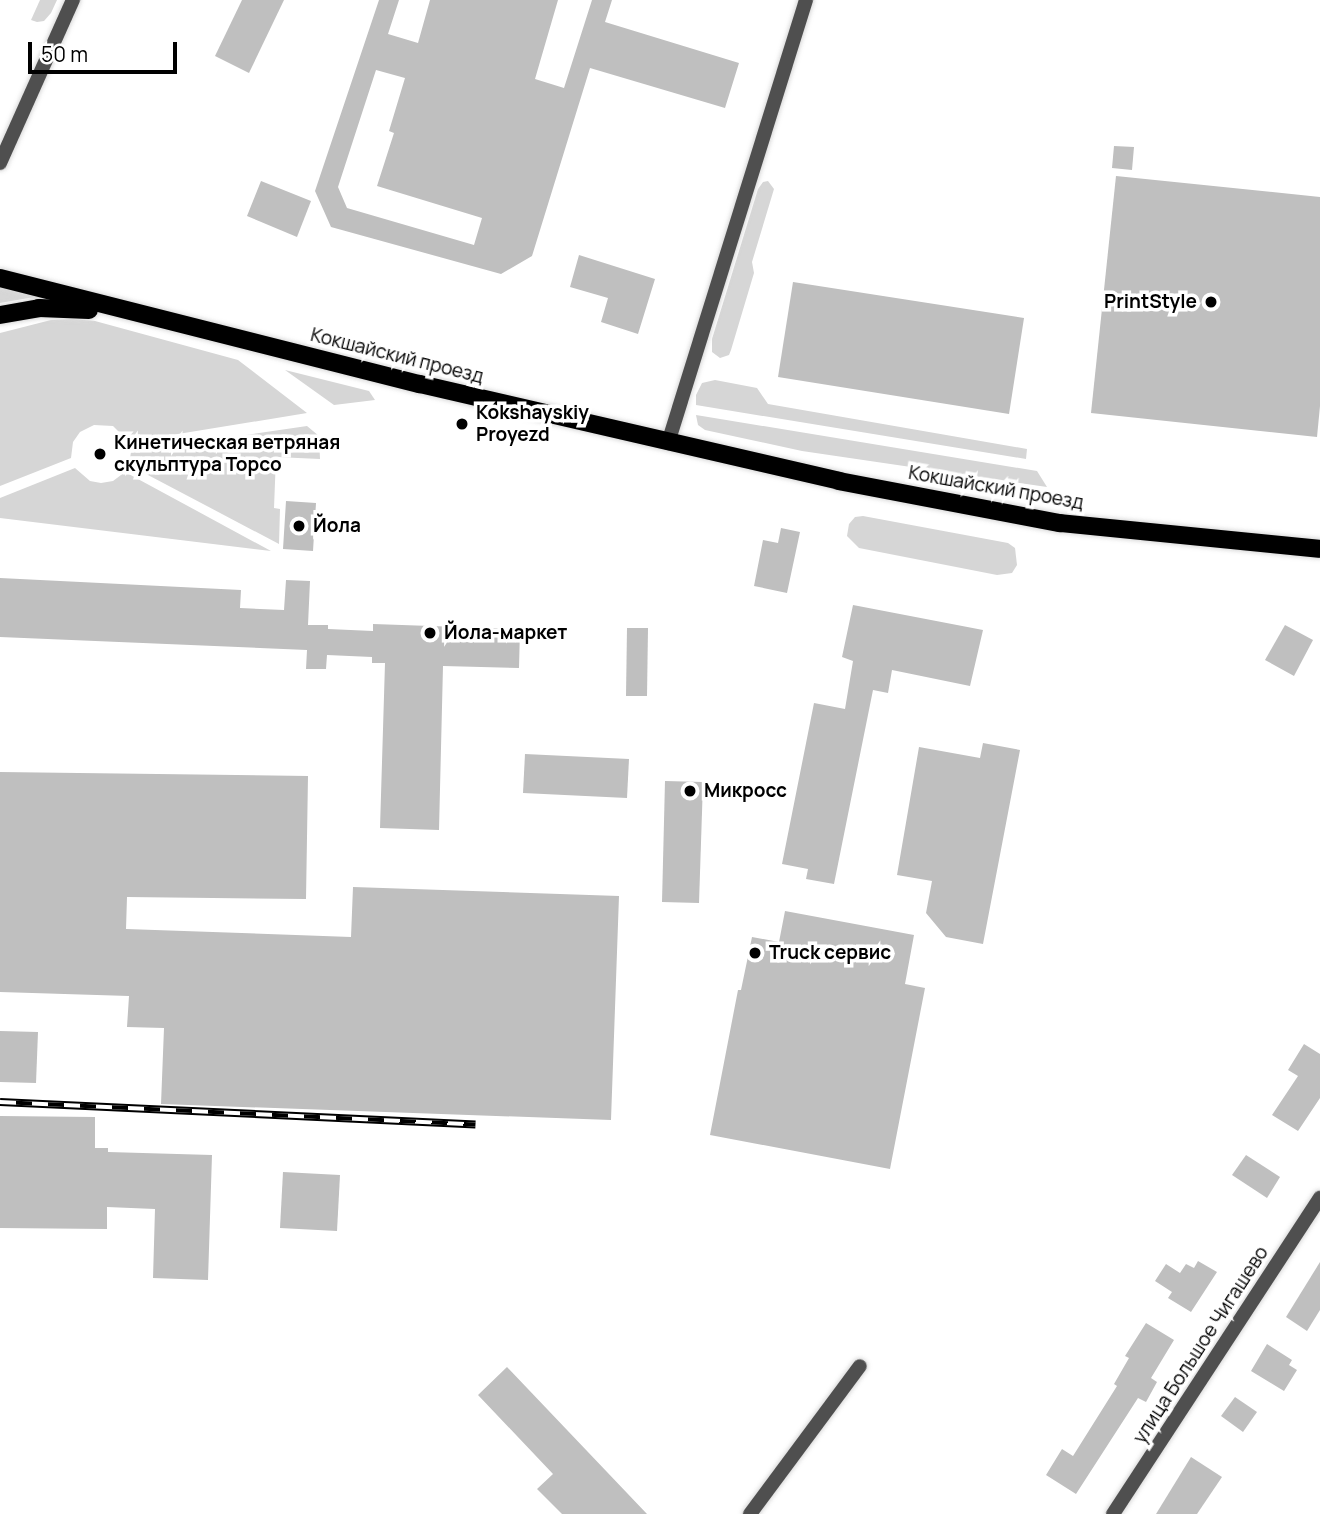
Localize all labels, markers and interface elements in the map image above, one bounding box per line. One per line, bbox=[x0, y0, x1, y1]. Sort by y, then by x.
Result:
scale bar bbox=[32, 28, 180, 72]
text: 50 m bbox=[41, 40, 88, 68]
place label: PrintStyle bbox=[1104, 291, 1197, 313]
marker: PrintStyle bbox=[1203, 294, 1219, 310]
street label: Кокшайский проезд bbox=[308, 323, 486, 389]
place label: Kokshayskiy Proyezd bbox=[476, 402, 589, 446]
marker: Kokshayskiy Proyezd bbox=[454, 416, 470, 432]
place label: Кинетическая ветряная скульптура Торсо bbox=[114, 432, 340, 476]
marker: Кинетическая ветряная скульптура Торсо bbox=[92, 446, 108, 462]
street label: Кокшайский проезд bbox=[907, 461, 1085, 515]
place label: Йола bbox=[313, 515, 361, 537]
marker: Йола bbox=[291, 518, 307, 534]
place label: Йола-маркет bbox=[444, 622, 567, 644]
marker: Йола-маркет bbox=[422, 625, 438, 641]
place label: Микросс bbox=[704, 780, 787, 802]
marker: Микросс bbox=[682, 783, 698, 799]
place label: Truck сервис bbox=[769, 942, 891, 964]
marker: Truck сервис bbox=[747, 945, 763, 961]
street label: улица Большое Чигашево bbox=[1129, 1242, 1273, 1448]

